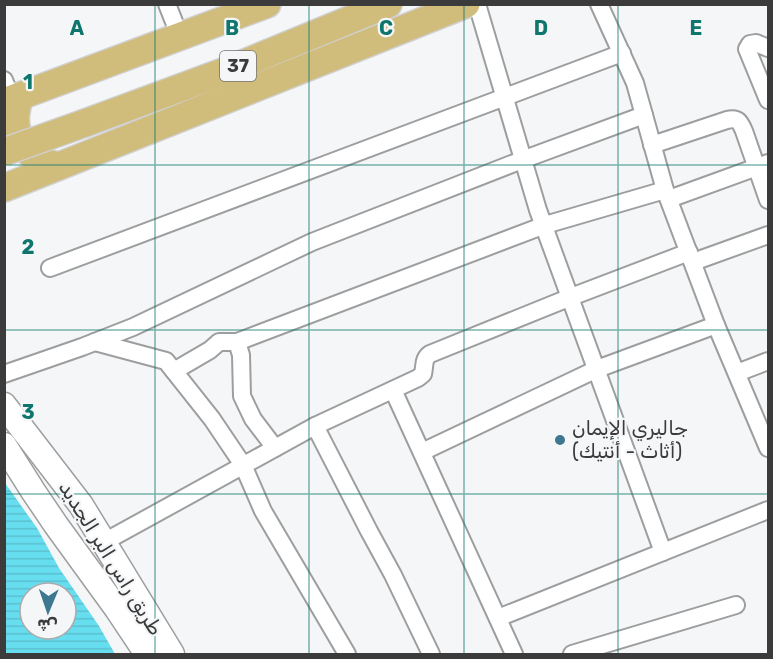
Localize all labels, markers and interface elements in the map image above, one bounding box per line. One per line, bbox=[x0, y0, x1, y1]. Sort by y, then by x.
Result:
text: A bbox=[70, 16, 85, 40]
text: B bbox=[225, 16, 239, 40]
text: C bbox=[379, 16, 393, 40]
text: D bbox=[534, 16, 548, 40]
text: E bbox=[690, 16, 702, 40]
road number: 37 bbox=[220, 51, 256, 81]
text: 1 bbox=[23, 70, 33, 94]
text: 2 bbox=[22, 235, 35, 259]
text: 3 bbox=[21, 400, 35, 424]
place label: جاليري الإيمان (أثاث - أنتيك) bbox=[572, 416, 688, 463]
marker: جاليري الإيمان (أثاث - أنتيك) bbox=[553, 433, 567, 447]
street label: طريق راس البر الجديد bbox=[54, 476, 168, 640]
north arrow bbox=[18, 581, 78, 641]
text: ش bbox=[37, 616, 58, 635]

